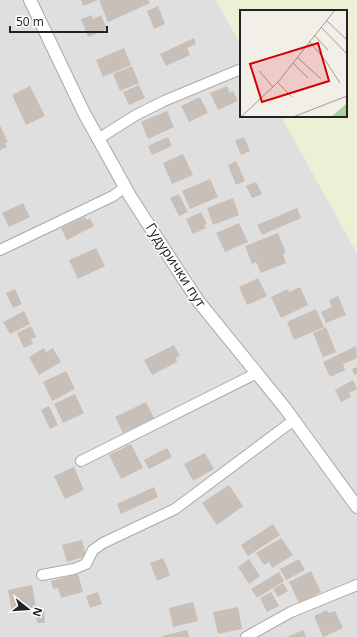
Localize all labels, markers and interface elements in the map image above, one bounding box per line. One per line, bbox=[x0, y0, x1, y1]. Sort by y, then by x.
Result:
scale bar bbox=[10, 8, 107, 34]
inset map bbox=[240, 10, 347, 117]
text: 50 m bbox=[16, 13, 44, 30]
street label: Гудурички пут bbox=[142, 219, 211, 311]
north arrow bbox=[8, 589, 48, 629]
text: N bbox=[30, 606, 47, 619]

